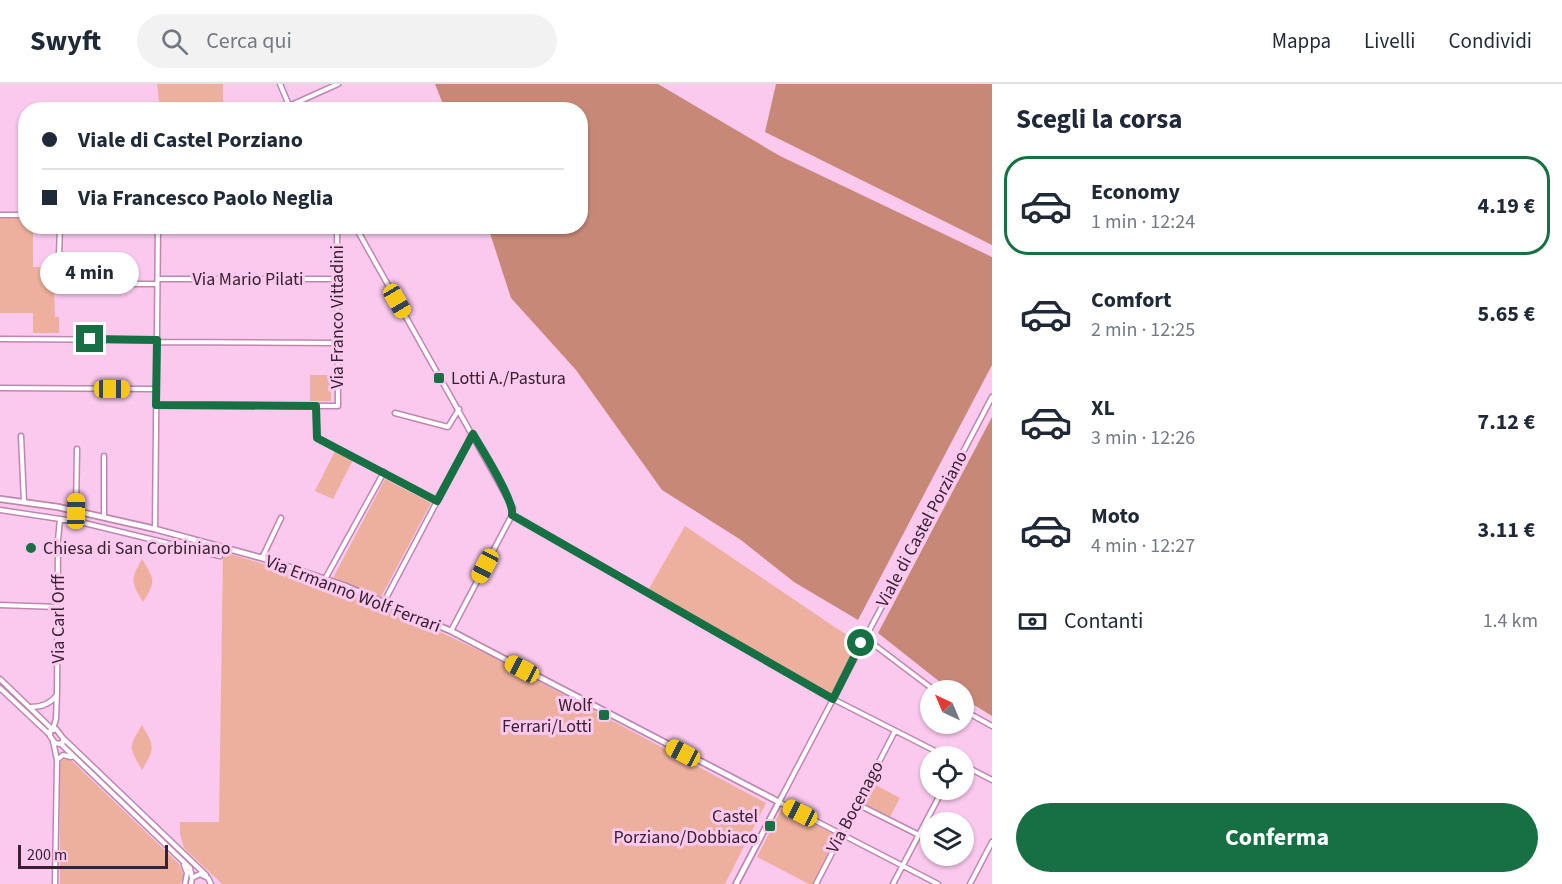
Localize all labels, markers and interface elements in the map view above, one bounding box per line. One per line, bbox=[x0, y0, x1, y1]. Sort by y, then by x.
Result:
search box bbox=[137, 14, 557, 68]
text: Swyft bbox=[30, 21, 101, 61]
icon: search bbox=[158, 25, 191, 58]
text: Cerca qui bbox=[206, 25, 292, 57]
text: Mappa bbox=[1272, 26, 1331, 56]
text: Livelli bbox=[1364, 26, 1416, 56]
text: Condividi bbox=[1449, 26, 1532, 56]
text: Scegli la corsa bbox=[1016, 100, 1183, 139]
text: Viale di Castel Porziano bbox=[78, 124, 303, 156]
text: Economy bbox=[1091, 176, 1180, 208]
icon: car bbox=[1019, 179, 1073, 233]
text: Via Francesco Paolo Neglia bbox=[78, 182, 333, 214]
text: 4.19 € bbox=[1478, 190, 1535, 222]
text: 1 min · 12:24 bbox=[1091, 208, 1195, 236]
street label: Via Franco Vittadini bbox=[325, 245, 350, 389]
callout: 4 min bbox=[40, 252, 140, 294]
text: 4 min bbox=[65, 259, 114, 287]
street label: Via Mario Pilati bbox=[192, 267, 304, 292]
car bbox=[380, 281, 414, 321]
text: Comfort bbox=[1091, 284, 1172, 316]
icon: car bbox=[1019, 287, 1073, 341]
text: 5.65 € bbox=[1478, 298, 1535, 330]
text: 2 min · 12:25 bbox=[1091, 316, 1195, 344]
route end bbox=[76, 325, 103, 352]
place label: Lotti A./Pastura bbox=[451, 366, 566, 391]
marker: Lotti A./Pastura bbox=[432, 371, 446, 385]
car bbox=[94, 380, 130, 398]
text: XL bbox=[1091, 392, 1115, 424]
icon: car bbox=[1019, 395, 1073, 449]
text: 7.12 € bbox=[1478, 406, 1535, 438]
text: 3 min · 12:26 bbox=[1091, 424, 1195, 452]
street label: Viale di Castel Porziano bbox=[870, 446, 974, 612]
car bbox=[67, 493, 85, 529]
text: Moto bbox=[1091, 500, 1140, 532]
icon: car bbox=[1019, 503, 1073, 557]
text: 3.11 € bbox=[1478, 514, 1535, 546]
text: 4 min · 12:27 bbox=[1091, 532, 1195, 560]
place label: Chiesa di San Corbiniano bbox=[43, 536, 230, 561]
marker: Chiesa di San Corbiniano bbox=[24, 541, 38, 555]
car bbox=[469, 546, 501, 586]
street label: Via Ermanno Wolf Ferrari bbox=[262, 549, 444, 639]
street label: Via Carl Orff bbox=[46, 574, 71, 663]
icon: cash bbox=[1016, 605, 1049, 638]
text: Contanti bbox=[1064, 605, 1143, 637]
text: 1.4 km bbox=[1483, 607, 1538, 635]
route start bbox=[847, 629, 874, 656]
car bbox=[502, 653, 542, 685]
north arrow bbox=[920, 680, 974, 734]
map controls bbox=[920, 680, 974, 866]
place label: Wolf Ferrari/Lotti bbox=[502, 693, 593, 739]
marker: Wolf Ferrari/Lotti bbox=[597, 708, 611, 722]
car bbox=[663, 737, 703, 769]
button: locate bbox=[920, 746, 974, 800]
street label: Via Bocenago bbox=[820, 757, 890, 857]
car bbox=[780, 797, 820, 829]
button: Conferma bbox=[1016, 803, 1538, 872]
place label: Castel Porziano/Dobbiaco bbox=[613, 804, 758, 850]
button: layers bbox=[920, 812, 974, 866]
marker: Castel Porziano/Dobbiaco bbox=[763, 819, 777, 833]
scale bar bbox=[18, 842, 168, 870]
text: 200 m bbox=[27, 844, 67, 866]

